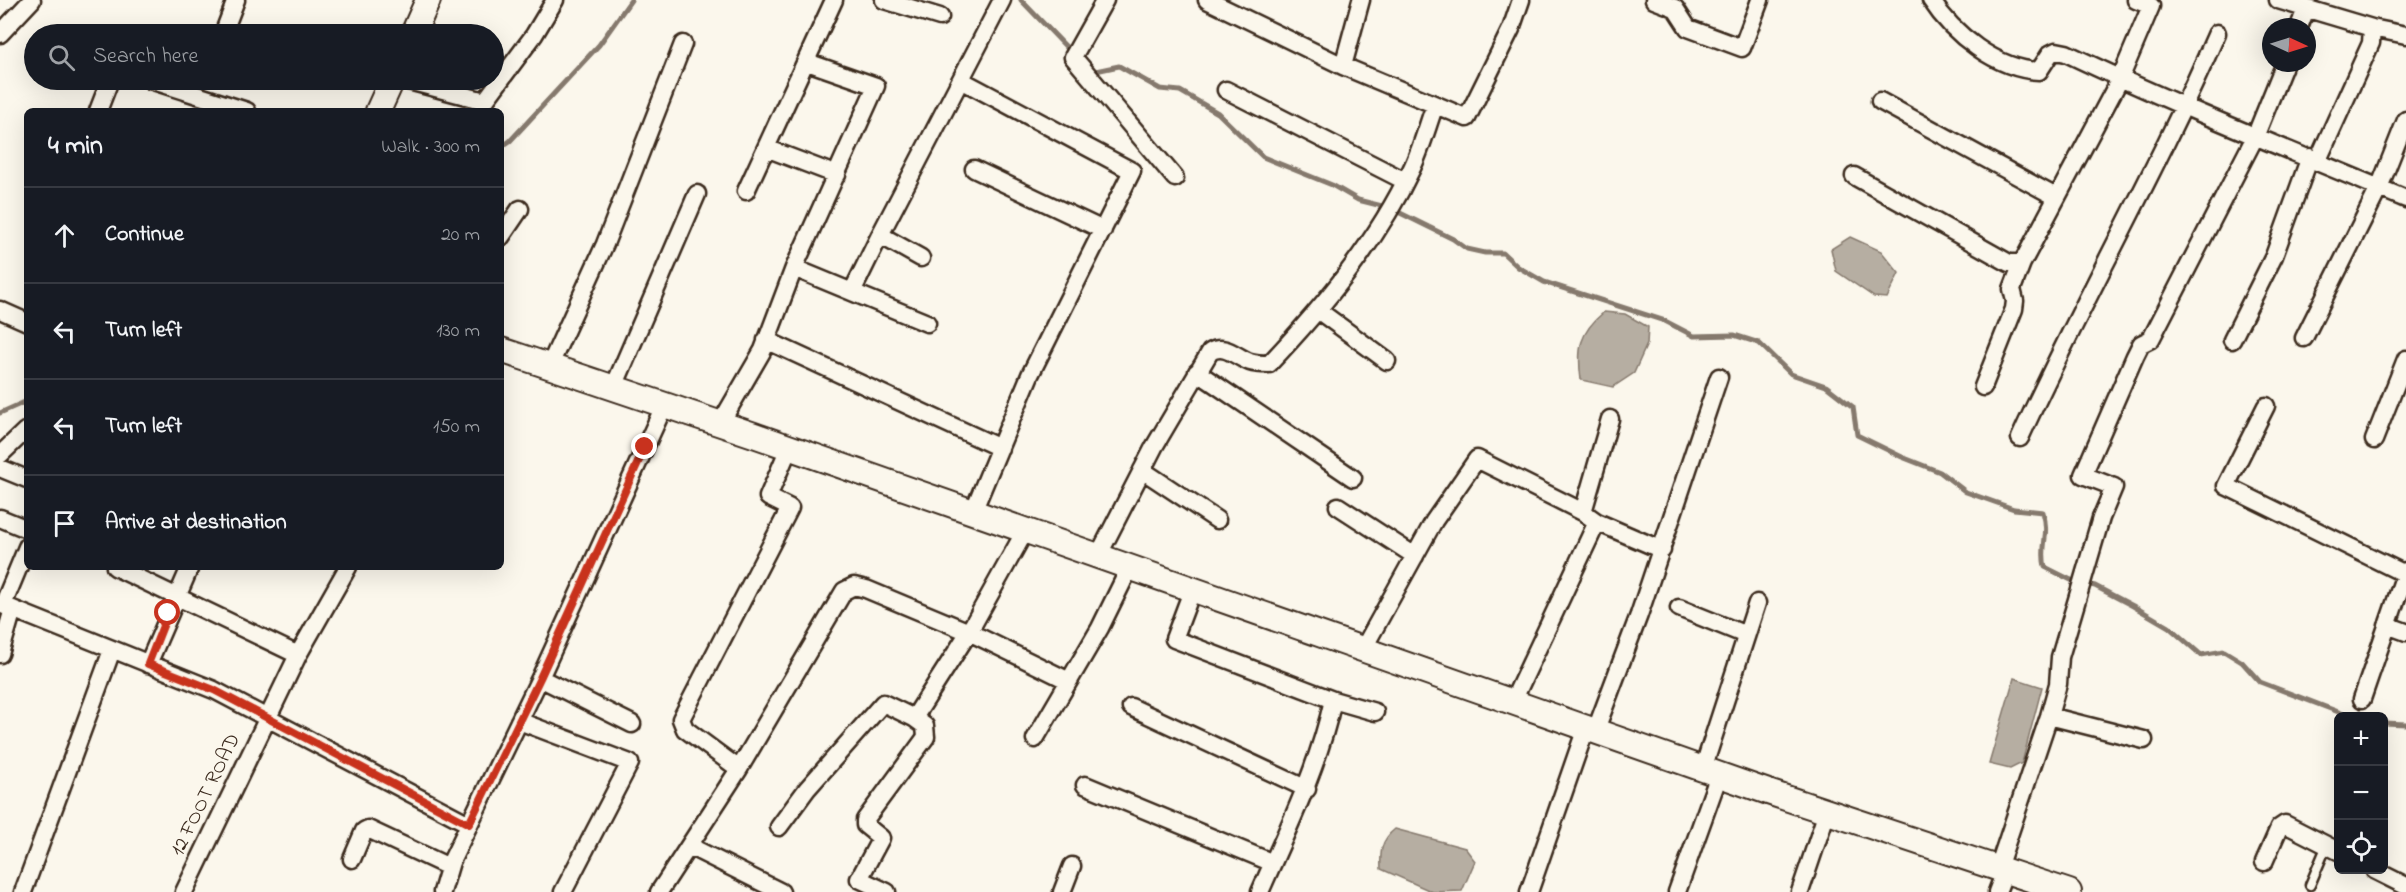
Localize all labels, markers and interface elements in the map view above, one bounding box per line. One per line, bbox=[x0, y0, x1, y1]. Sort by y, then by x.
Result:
north arrow bbox=[2262, 18, 2316, 72]
search box bbox=[24, 24, 504, 90]
icon: search bbox=[45, 41, 78, 74]
text: Search here bbox=[93, 41, 198, 73]
text: 4 min bbox=[48, 128, 103, 166]
text: Walk · 300 m bbox=[381, 133, 480, 162]
icon: ahead bbox=[48, 219, 81, 252]
text: Continue bbox=[105, 219, 184, 251]
text: 20 m bbox=[441, 221, 480, 250]
icon: left bbox=[48, 315, 81, 348]
text: Turn left bbox=[105, 315, 182, 347]
text: 130 m bbox=[436, 317, 480, 346]
icon: left bbox=[48, 411, 81, 444]
text: Turn left bbox=[105, 411, 182, 443]
text: 150 m bbox=[433, 413, 480, 442]
route end bbox=[631, 433, 657, 459]
icon: arrive bbox=[48, 507, 81, 540]
text: Arrive at destination bbox=[105, 507, 287, 539]
route start bbox=[154, 599, 180, 625]
map controls bbox=[2334, 712, 2388, 874]
button: + bbox=[2334, 712, 2388, 766]
street label: 12 FOOT ROAD bbox=[163, 729, 249, 861]
button: − bbox=[2334, 766, 2388, 820]
button: locate bbox=[2334, 820, 2388, 874]

